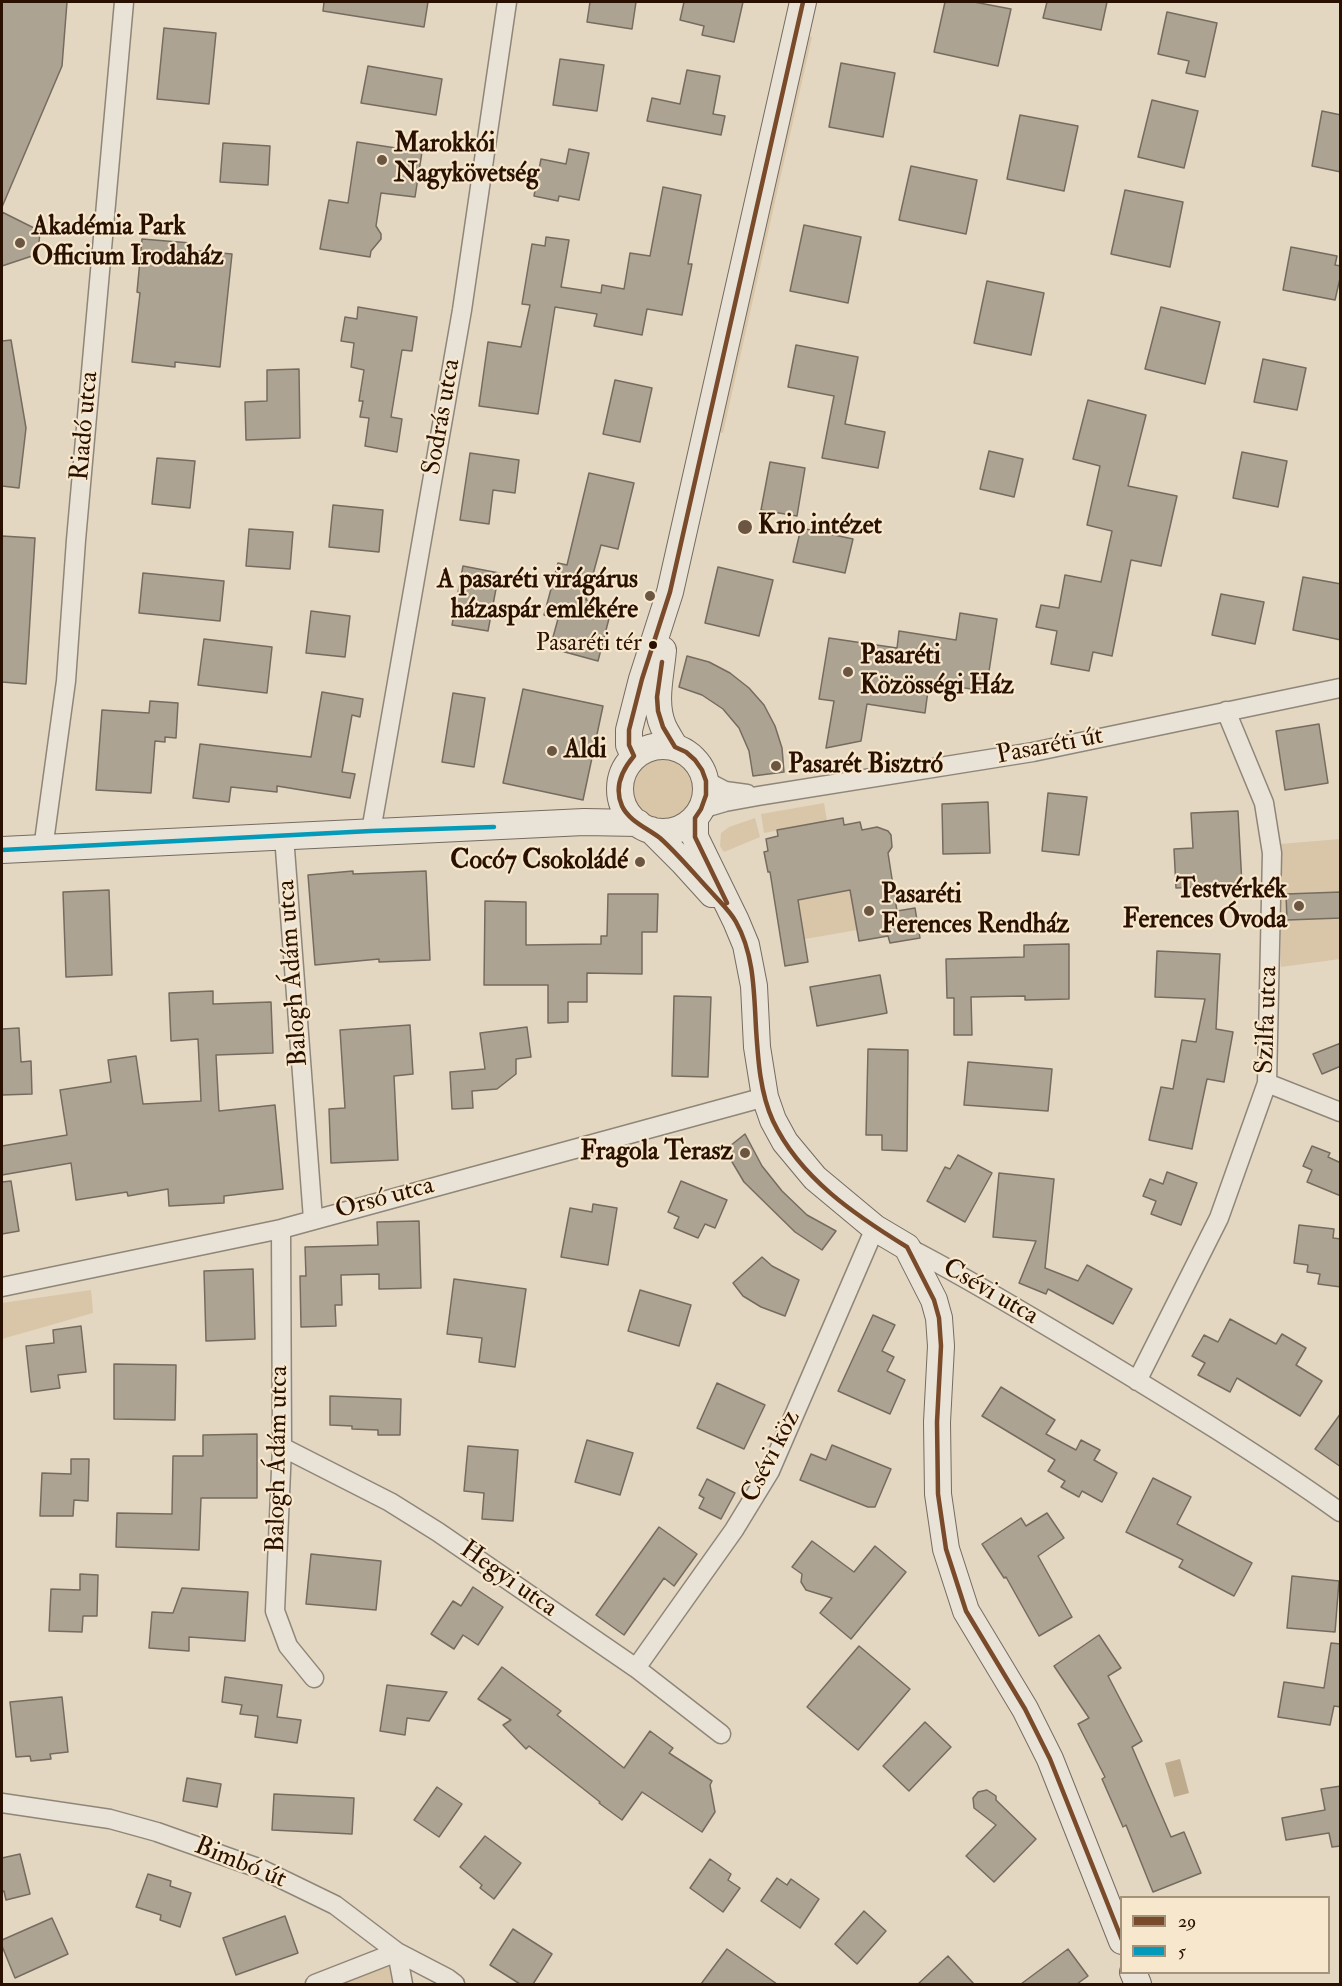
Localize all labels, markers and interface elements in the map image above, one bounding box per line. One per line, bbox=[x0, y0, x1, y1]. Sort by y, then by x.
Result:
place label: Marokkói Nagykövetség bbox=[394, 129, 539, 190]
marker: Marokkói Nagykövetség bbox=[375, 153, 389, 167]
place label: Akadémia Park Officium Irodaház bbox=[32, 212, 224, 274]
marker: Akadémia Park Officium Irodaház bbox=[13, 236, 27, 250]
street label: Sodrás utca bbox=[417, 356, 469, 478]
street label: Riadó utca bbox=[66, 370, 106, 482]
place label: Krio intézet bbox=[758, 511, 882, 543]
marker: Krio intézet bbox=[736, 518, 754, 536]
place label: A pasaréti virágárus házaspár emlékére bbox=[437, 565, 638, 626]
marker: A pasaréti virágárus házaspár emlékére bbox=[643, 589, 657, 603]
place label: Pasaréti tér bbox=[536, 631, 642, 659]
marker: Pasaréti tér bbox=[647, 639, 659, 651]
place label: Pasaréti Közösségi Ház bbox=[860, 641, 1014, 702]
marker: Pasaréti Közösségi Ház bbox=[841, 665, 855, 679]
street label: Pasaréti út bbox=[994, 721, 1106, 773]
place label: Aldi bbox=[564, 735, 607, 767]
marker: Aldi bbox=[545, 744, 559, 758]
place label: Pasarét Bisztró bbox=[788, 750, 943, 782]
marker: Pasarét Bisztró bbox=[769, 759, 783, 773]
place label: Cocó7 Csokoládé bbox=[450, 846, 628, 878]
marker: Cocó7 Csokoládé bbox=[633, 855, 647, 869]
place label: Testvérkék Ferences Óvoda bbox=[1123, 875, 1287, 936]
street label: Balogh Ádám utca bbox=[272, 879, 316, 1067]
place label: Pasaréti Ferences Rendház bbox=[881, 880, 1069, 942]
marker: Testvérkék Ferences Óvoda bbox=[1292, 899, 1306, 913]
marker: Pasaréti Ferences Rendház bbox=[862, 904, 876, 918]
street label: Szilfa utca bbox=[1251, 965, 1285, 1075]
place label: Fragola Terasz bbox=[580, 1137, 733, 1169]
marker: Fragola Terasz bbox=[738, 1146, 752, 1160]
street label: Orsó utca bbox=[332, 1171, 438, 1227]
street label: Csévi utca bbox=[937, 1253, 1043, 1333]
street label: Balogh Ádám utca bbox=[262, 1365, 296, 1553]
street label: Csévi köz bbox=[736, 1406, 808, 1508]
street label: Hegyi utca bbox=[453, 1535, 563, 1625]
street label: Bimbó út bbox=[189, 1831, 291, 1897]
legend bbox=[1120, 1896, 1330, 1974]
text: 29 bbox=[1178, 1910, 1196, 1933]
text: 5 bbox=[1178, 1940, 1186, 1963]

